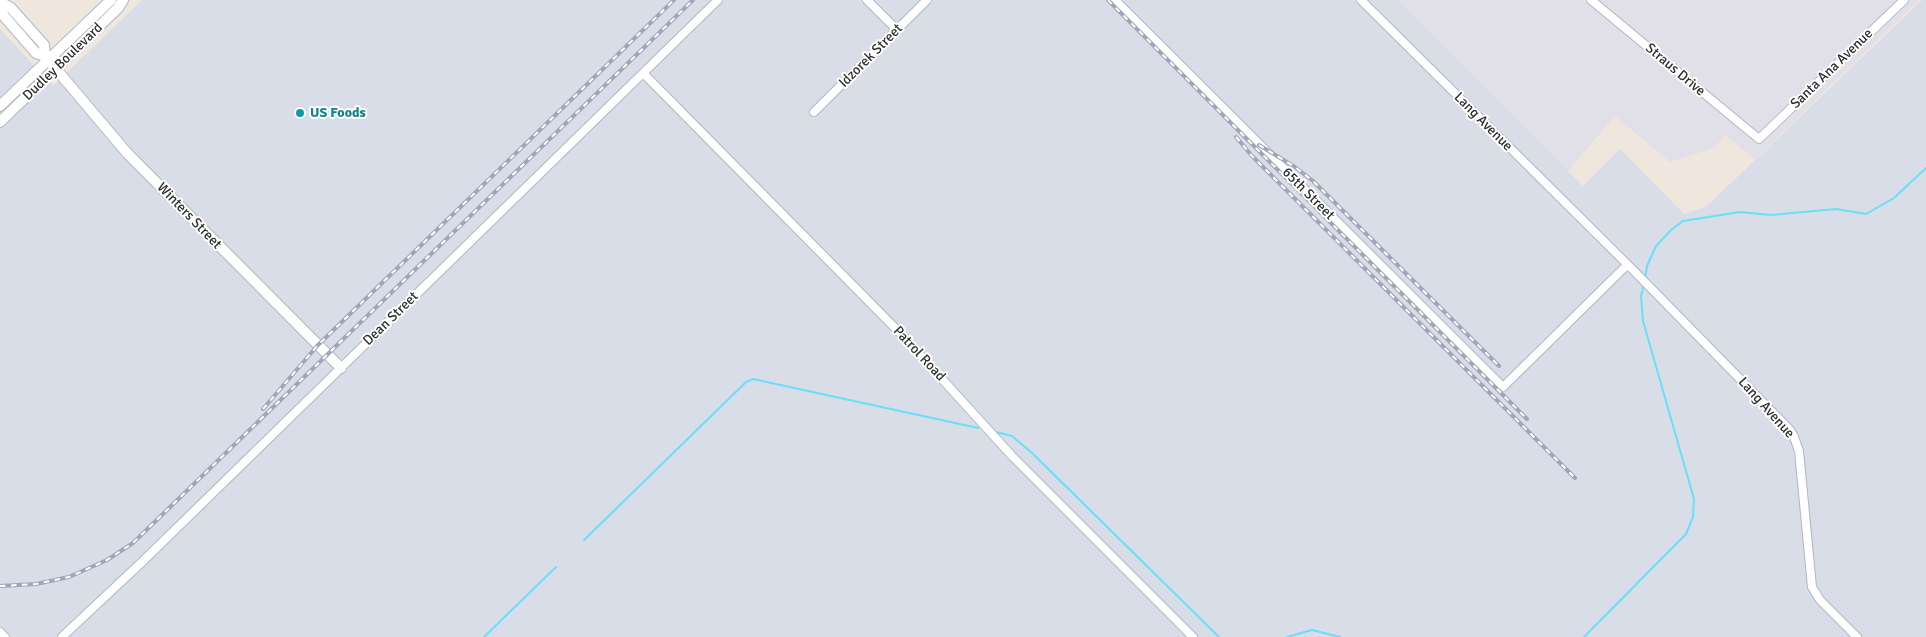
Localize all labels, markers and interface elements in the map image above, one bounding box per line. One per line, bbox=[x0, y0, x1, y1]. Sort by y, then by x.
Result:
street label: Dudley Boulevard bbox=[20, 20, 106, 104]
street label: Idzorek Street bbox=[836, 21, 906, 91]
street label: Santa Ana Avenue bbox=[1787, 26, 1877, 112]
street label: Straus Drive bbox=[1642, 40, 1708, 100]
street label: Lang Avenue bbox=[1450, 89, 1516, 155]
place label: US Foods bbox=[310, 105, 366, 121]
marker: US Foods bbox=[294, 107, 306, 119]
street label: 65th Street bbox=[1278, 164, 1338, 224]
street label: Winters Street bbox=[153, 179, 225, 253]
street label: Dean Street bbox=[360, 289, 422, 349]
street label: Patrol Road bbox=[889, 323, 949, 385]
street label: Lang Avenue bbox=[1734, 374, 1798, 442]

